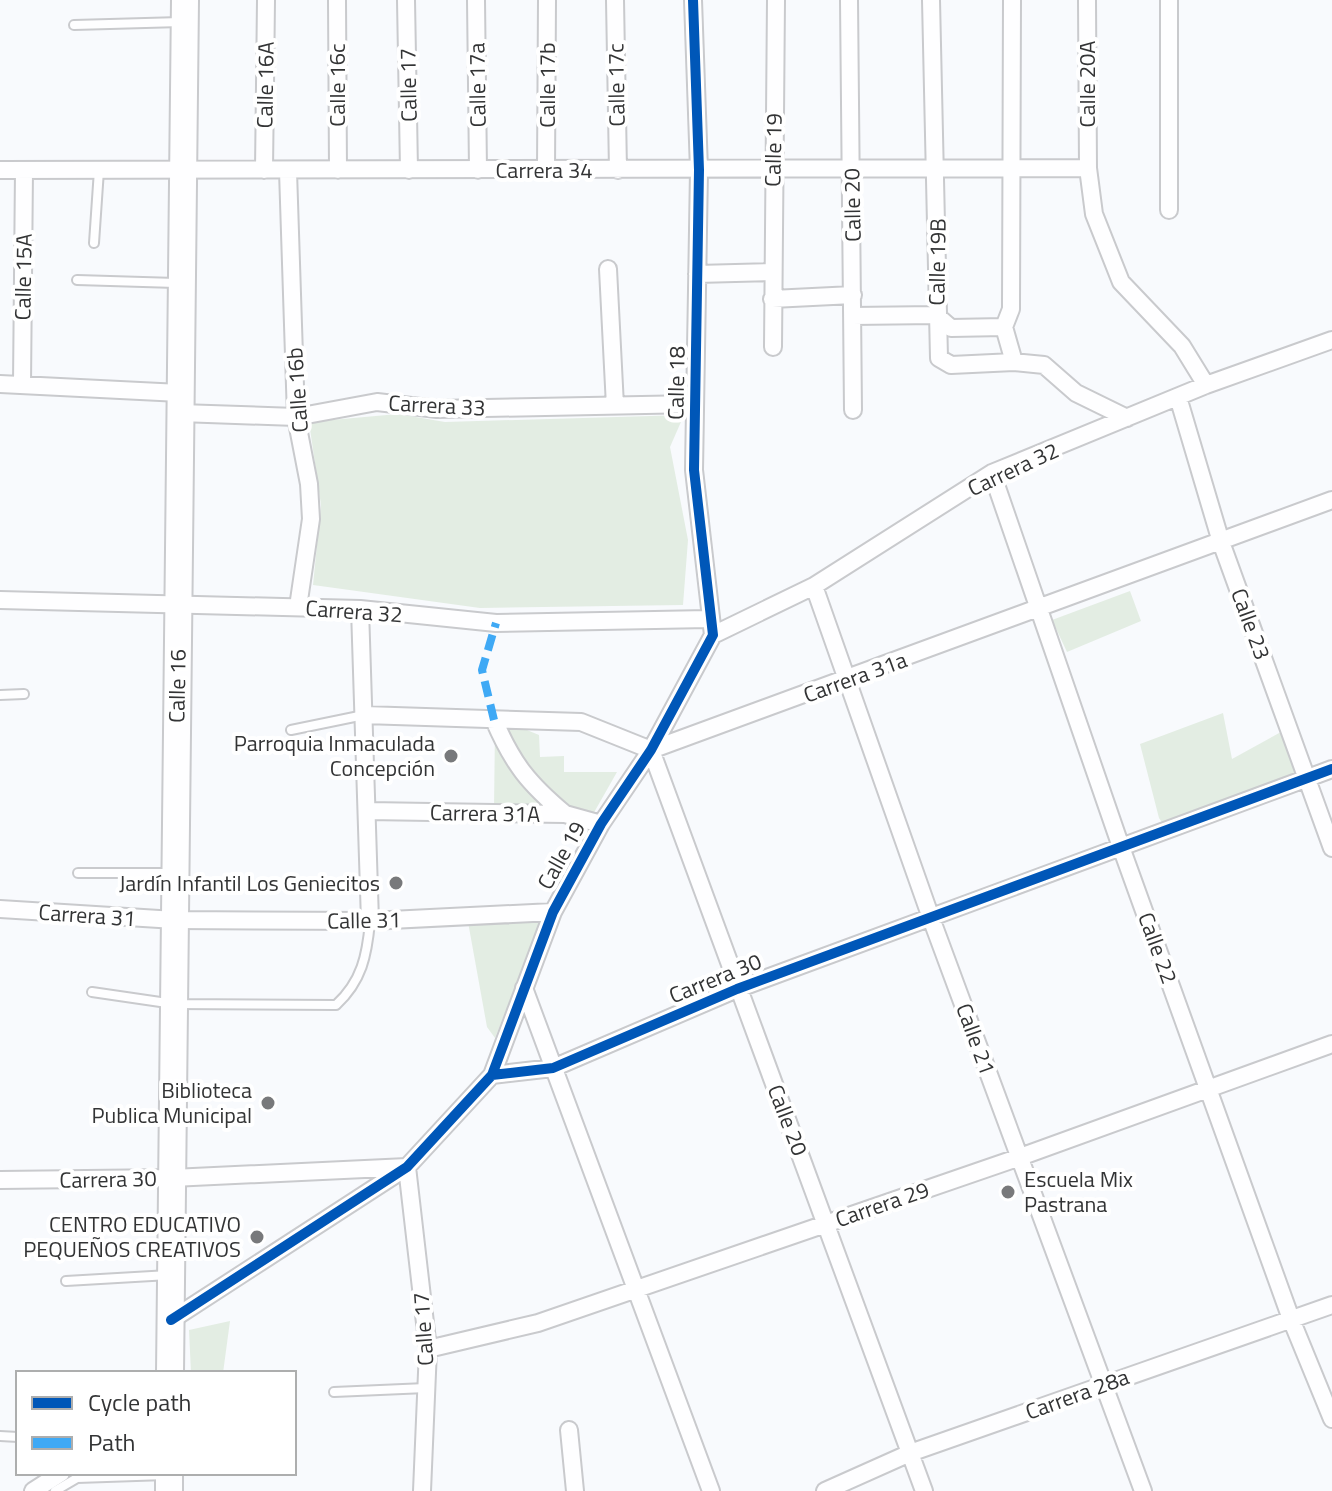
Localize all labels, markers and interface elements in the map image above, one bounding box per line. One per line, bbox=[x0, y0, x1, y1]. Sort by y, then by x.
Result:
street label: Calle 16A bbox=[247, 41, 283, 129]
street label: Calle 20A bbox=[1070, 41, 1104, 127]
street label: Calle 17a bbox=[459, 42, 495, 128]
street label: Calle 17b bbox=[530, 42, 564, 128]
street label: Calle 16c bbox=[320, 43, 354, 127]
street label: Calle 17c bbox=[598, 43, 634, 127]
street label: Calle 17 bbox=[390, 48, 426, 122]
street label: Calle 19 bbox=[755, 113, 791, 187]
street label: Carrera 34 bbox=[495, 153, 593, 187]
street label: Calle 20 bbox=[834, 168, 870, 242]
street label: Calle 19B bbox=[919, 218, 955, 306]
street label: Calle 15A bbox=[5, 233, 41, 321]
street label: Calle 16b bbox=[277, 346, 317, 434]
street label: Calle 18 bbox=[658, 346, 694, 420]
street label: Carrera 33 bbox=[388, 385, 486, 425]
street label: Carrera 32 bbox=[962, 433, 1064, 505]
street label: Calle 23 bbox=[1222, 584, 1280, 664]
street label: Carrera 32 bbox=[304, 591, 404, 631]
street label: Carrera 31a bbox=[798, 643, 912, 711]
street label: Calle 16 bbox=[159, 649, 195, 723]
place label: Parroquia Inmaculada Concepción bbox=[234, 726, 435, 785]
marker: Parroquia Inmaculada Concepción bbox=[442, 747, 460, 765]
street label: Carrera 31A bbox=[430, 795, 540, 831]
street label: Calle 19 bbox=[528, 815, 594, 895]
place label: Jardín Infantil Los Geniecitos bbox=[119, 866, 380, 900]
marker: Jardín Infantil Los Geniecitos bbox=[387, 874, 405, 892]
street label: Carrera 31 bbox=[37, 895, 137, 935]
street label: Calle 31 bbox=[327, 902, 401, 938]
street label: Calle 22 bbox=[1129, 908, 1187, 988]
street label: Carrera 30 bbox=[664, 944, 766, 1012]
street label: Calle 21 bbox=[947, 999, 1005, 1079]
place label: Biblioteca Publica Municipal bbox=[91, 1073, 252, 1132]
street label: Calle 20 bbox=[759, 1079, 817, 1161]
marker: Biblioteca Publica Municipal bbox=[259, 1094, 277, 1112]
street label: Carrera 30 bbox=[59, 1161, 157, 1197]
place label: Escuela Mix Pastrana bbox=[1024, 1162, 1133, 1221]
street label: Carrera 29 bbox=[831, 1172, 933, 1236]
marker: Escuela Mix Pastrana bbox=[999, 1183, 1017, 1201]
place label: CENTRO EDUCATIVO PEQUEÑOS CREATIVOS bbox=[23, 1207, 241, 1266]
marker: CENTRO EDUCATIVO PEQUEÑOS CREATIVOS bbox=[248, 1228, 266, 1246]
street label: Calle 17 bbox=[403, 1291, 443, 1367]
street label: Carrera 28a bbox=[1020, 1360, 1134, 1428]
legend bbox=[16, 1371, 296, 1475]
text: Cycle path bbox=[88, 1384, 191, 1420]
text: Path bbox=[88, 1424, 135, 1460]

